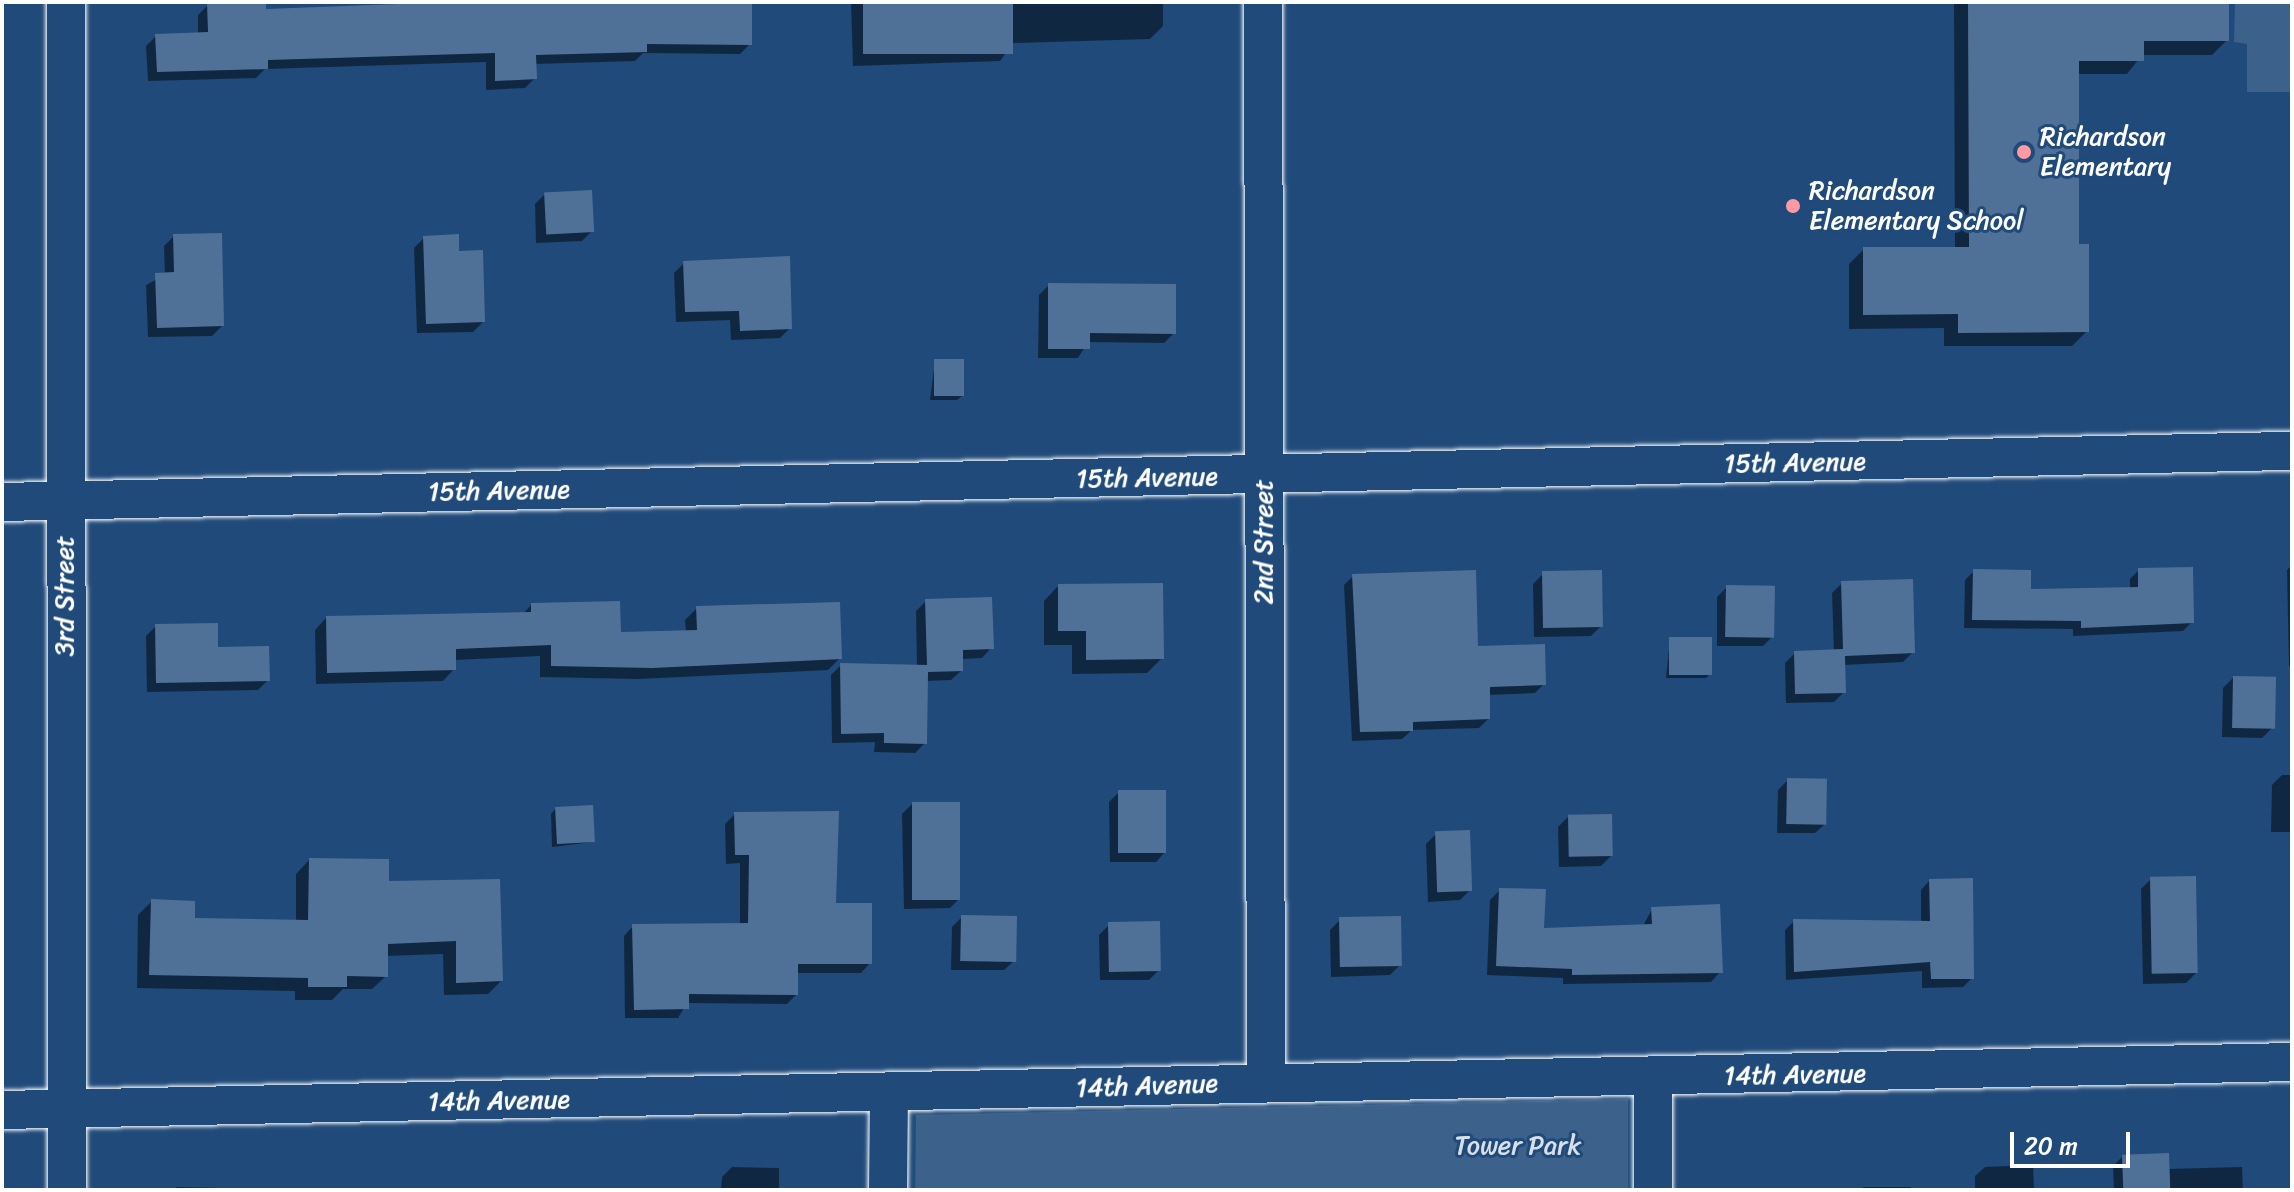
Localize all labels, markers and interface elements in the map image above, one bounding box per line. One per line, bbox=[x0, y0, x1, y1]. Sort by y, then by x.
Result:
place label: Richardson Elementary bbox=[2040, 121, 2171, 182]
marker: Richardson Elementary bbox=[2015, 143, 2033, 161]
place label: Richardson Elementary School bbox=[1809, 175, 2024, 236]
marker: Richardson Elementary School bbox=[1784, 197, 1802, 215]
street label: 15th Avenue bbox=[1724, 446, 1866, 480]
street label: 15th Avenue bbox=[1076, 461, 1218, 495]
street label: 15th Avenue bbox=[428, 474, 570, 508]
street label: 2nd Street bbox=[1248, 479, 1280, 605]
street label: 3rd Street bbox=[49, 536, 81, 656]
street label: 14th Avenue bbox=[1724, 1058, 1866, 1092]
street label: 14th Avenue bbox=[1075, 1068, 1219, 1104]
street label: 14th Avenue bbox=[428, 1084, 570, 1118]
scale bar bbox=[2014, 1116, 2134, 1166]
text: 20 m bbox=[2024, 1125, 2078, 1167]
park label: Tower Park bbox=[1454, 1130, 1582, 1162]

